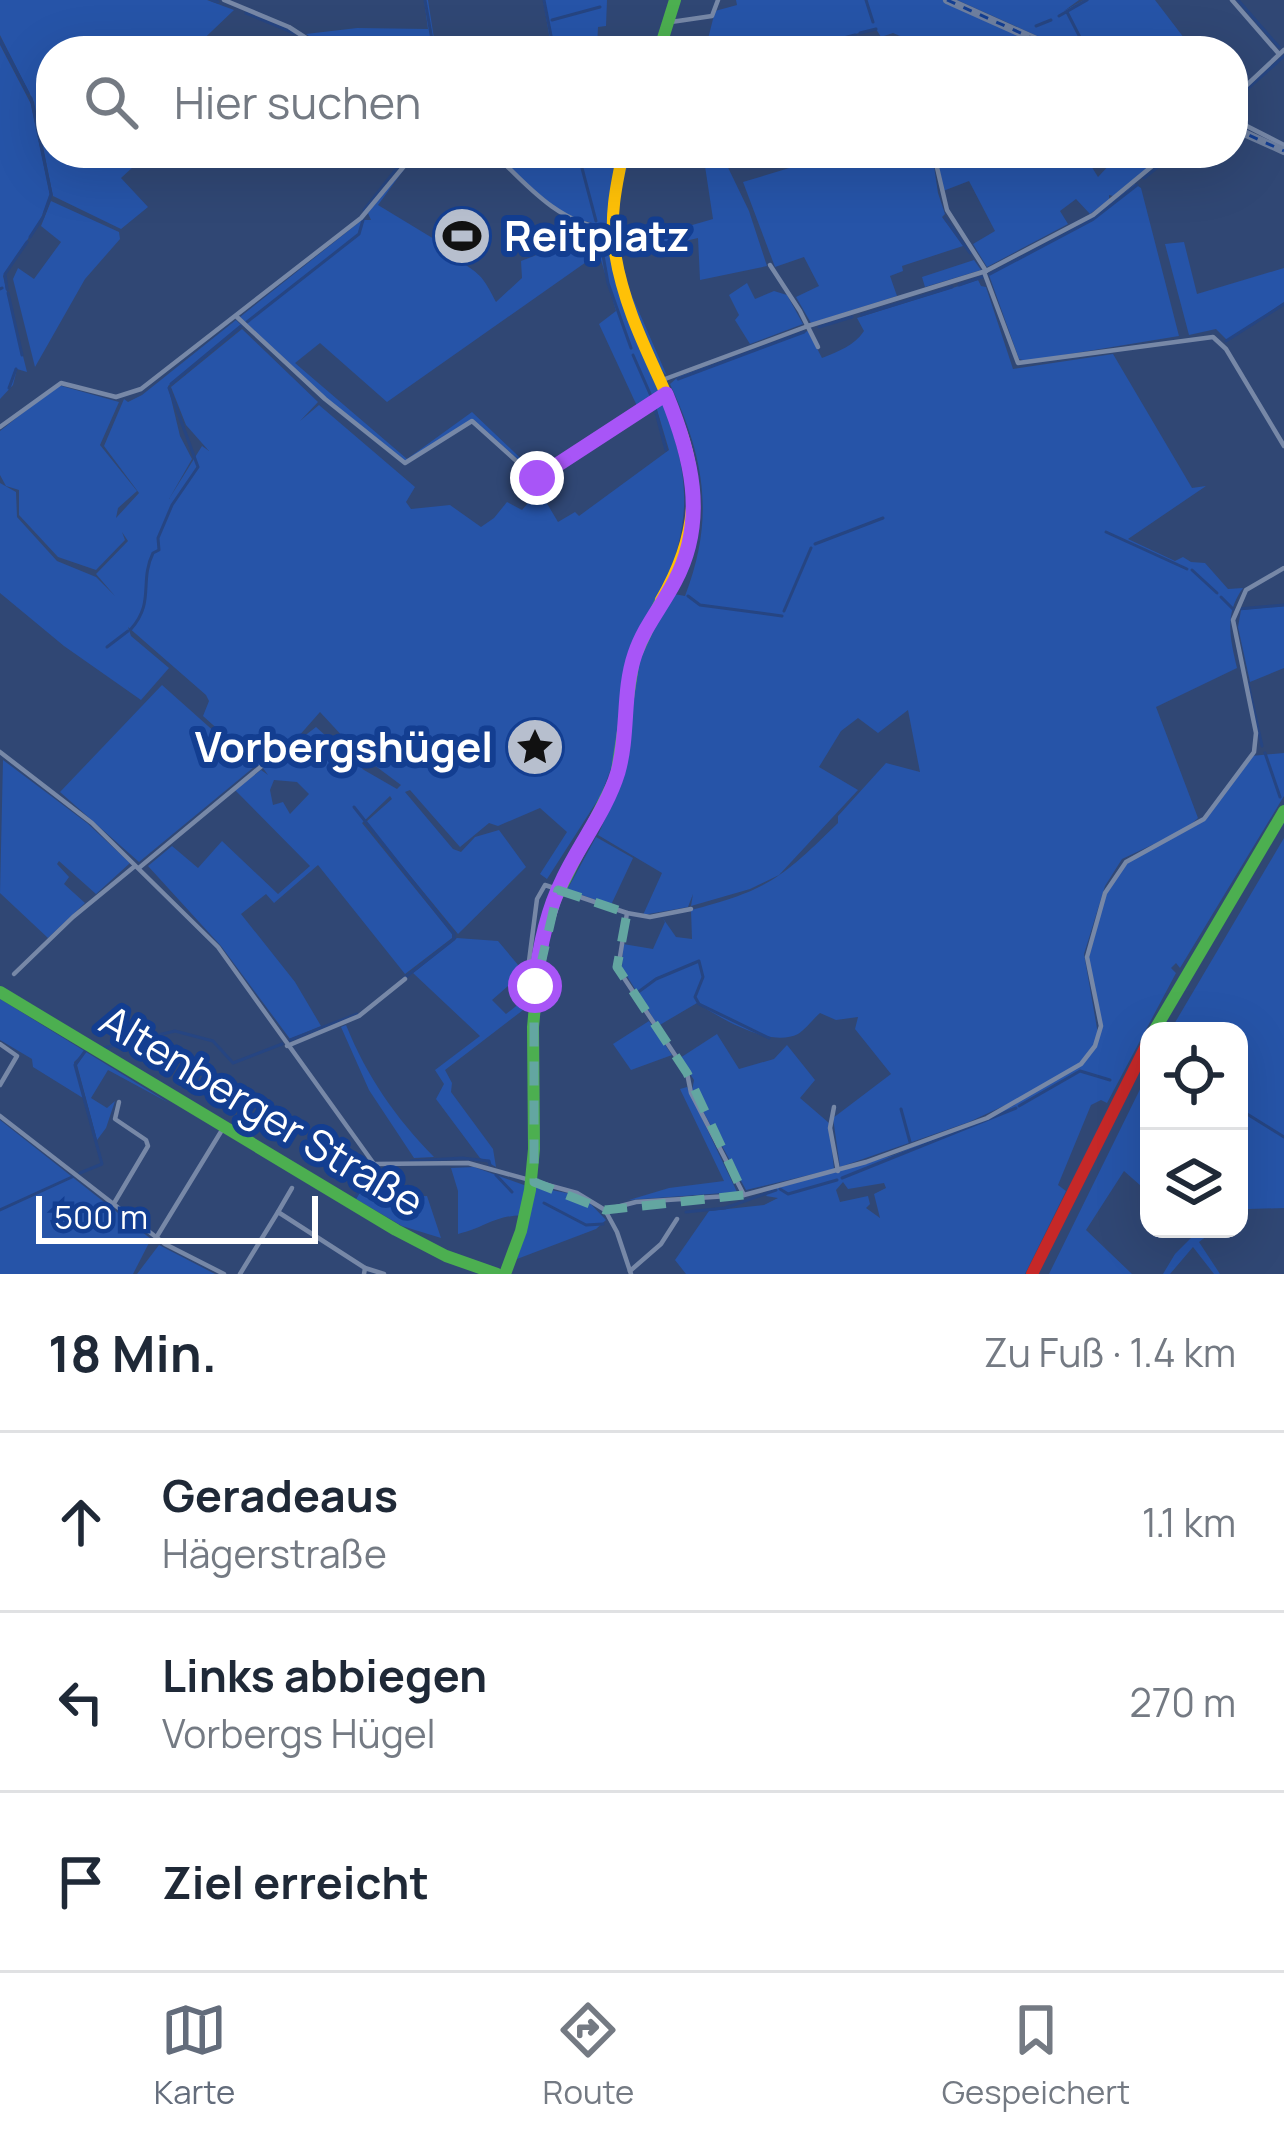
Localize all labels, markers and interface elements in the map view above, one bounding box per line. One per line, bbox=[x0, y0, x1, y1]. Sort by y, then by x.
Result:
search box bbox=[36, 36, 1248, 168]
icon: search bbox=[78, 69, 144, 135]
text: Hier suchen bbox=[174, 71, 421, 133]
sports icon: Reitplatz bbox=[431, 205, 493, 267]
place label: Reitplatz bbox=[504, 206, 689, 264]
route end bbox=[510, 451, 564, 505]
place icon: Vorbergshügel bbox=[504, 716, 566, 778]
place label: Vorbergshügel bbox=[195, 717, 493, 775]
route start bbox=[508, 959, 562, 1013]
street label: Altenberger Straße bbox=[90, 991, 435, 1230]
map controls bbox=[1140, 1022, 1248, 1238]
button: locate bbox=[1140, 1022, 1248, 1130]
button: layers bbox=[1140, 1130, 1248, 1238]
scale bar bbox=[36, 1190, 318, 1243]
text: 500 m bbox=[54, 1194, 148, 1239]
text: 18 Min. bbox=[48, 1318, 217, 1387]
text: Zu Fuß · 1.4 km bbox=[984, 1325, 1236, 1379]
text: Geradeaus bbox=[162, 1464, 398, 1526]
icon: ahead bbox=[48, 1489, 114, 1555]
text: 1.1 km bbox=[1142, 1495, 1236, 1549]
text: Hägerstraße bbox=[162, 1526, 387, 1580]
text: Links abbiegen bbox=[162, 1644, 487, 1706]
icon: left bbox=[48, 1669, 114, 1735]
text: 270 m bbox=[1130, 1675, 1236, 1729]
text: Vorbergs Hügel bbox=[162, 1706, 436, 1760]
icon: arrive bbox=[48, 1849, 114, 1915]
text: Ziel erreicht bbox=[162, 1851, 429, 1913]
tab: Karte bbox=[154, 1997, 235, 2114]
tab: Route bbox=[543, 1997, 634, 2114]
tab: Gespeichert bbox=[942, 1997, 1130, 2114]

